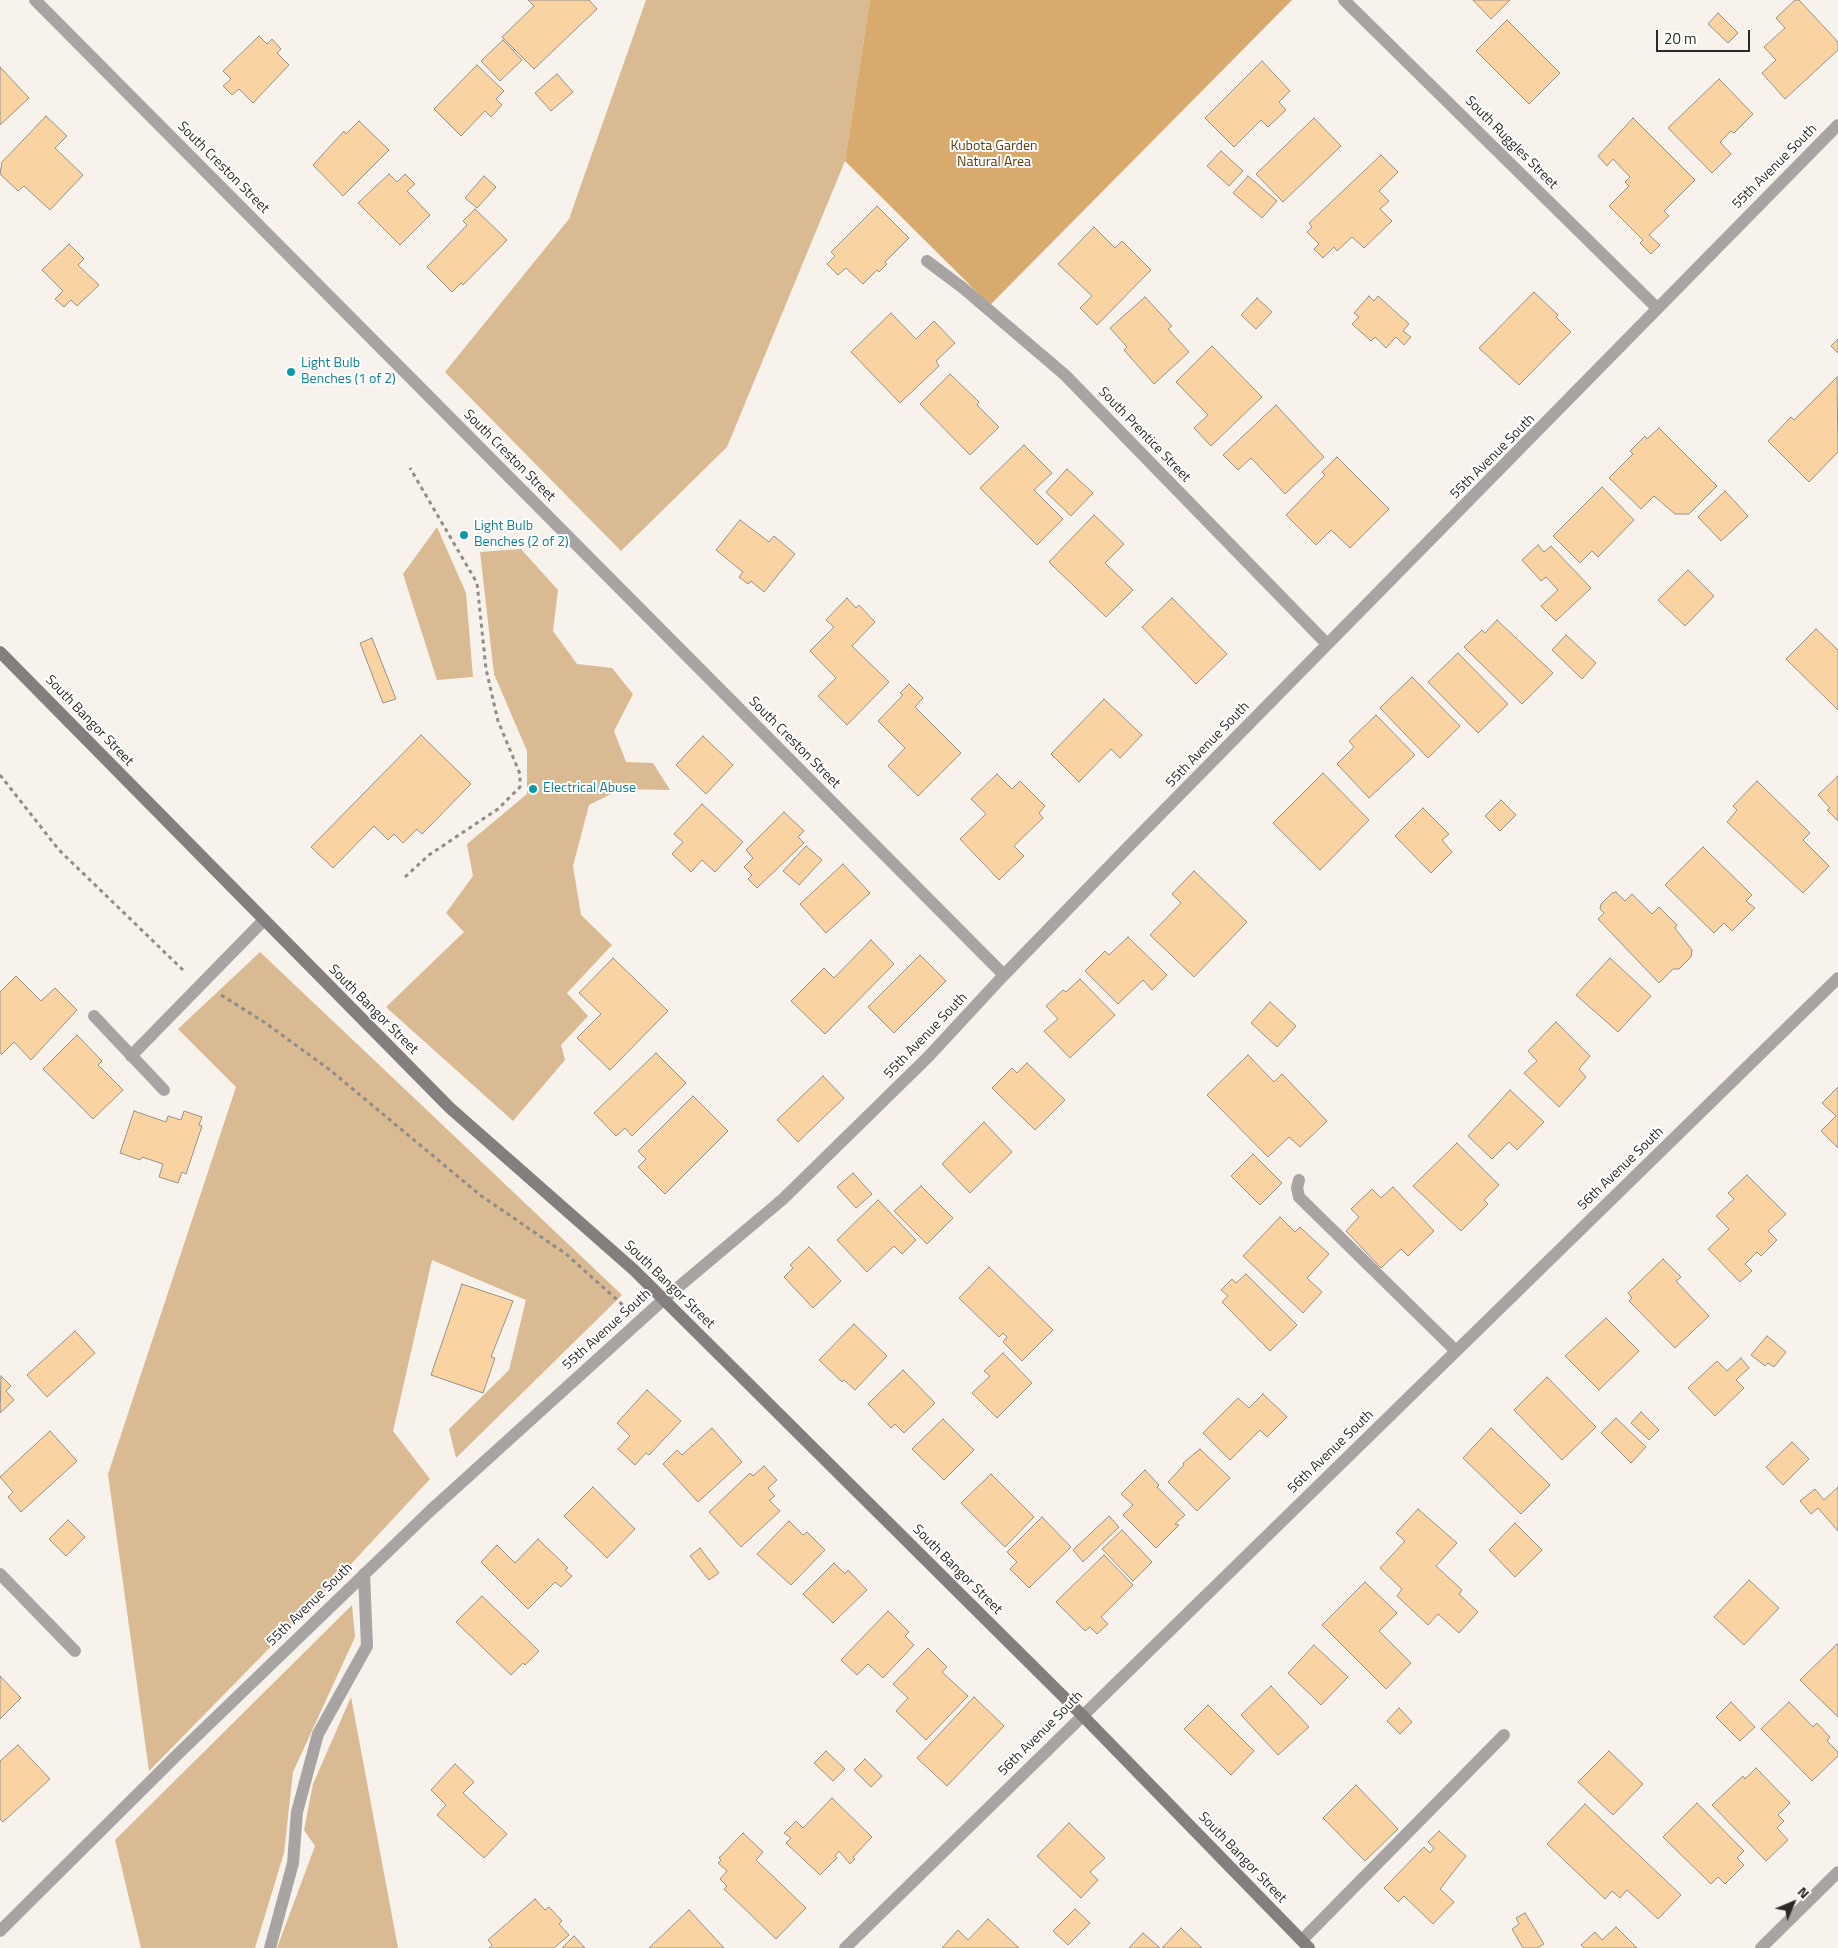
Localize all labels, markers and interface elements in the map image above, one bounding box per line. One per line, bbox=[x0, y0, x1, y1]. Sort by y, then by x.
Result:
scale bar bbox=[1658, 20, 1752, 52]
text: 20 m bbox=[1664, 27, 1697, 50]
street label: South Ruggles Street bbox=[1461, 93, 1561, 193]
street label: South Creston Street bbox=[174, 119, 272, 217]
street label: 55th Avenue South bbox=[1729, 121, 1821, 213]
park label: Kubota Garden Natural Area bbox=[950, 139, 1038, 172]
place label: Light Bulb Benches (1 of 2) bbox=[301, 356, 396, 388]
marker: Light Bulb Benches (1 of 2) bbox=[285, 366, 297, 378]
street label: South Prentice Street bbox=[1094, 384, 1194, 486]
street label: South Creston Street bbox=[460, 407, 558, 505]
street label: 55th Avenue South bbox=[1447, 411, 1539, 503]
place label: Light Bulb Benches (2 of 2) bbox=[474, 519, 569, 552]
marker: Light Bulb Benches (2 of 2) bbox=[458, 529, 470, 541]
street label: South Bangor Street bbox=[41, 672, 137, 770]
street label: South Creston Street bbox=[745, 694, 843, 792]
street label: 55th Avenue South bbox=[1163, 699, 1253, 791]
place label: Electrical Abuse bbox=[543, 781, 636, 797]
marker: Electrical Abuse bbox=[527, 783, 539, 795]
street label: South Bangor Street bbox=[325, 962, 421, 1058]
street label: 55th Avenue South bbox=[881, 990, 971, 1082]
street label: 56th Avenue South bbox=[1575, 1124, 1667, 1214]
street label: South Bangor Street bbox=[620, 1237, 718, 1333]
street label: 55th Avenue South bbox=[559, 1286, 655, 1374]
street label: 56th Avenue South bbox=[1285, 1407, 1377, 1497]
street label: South Bangor Street bbox=[909, 1522, 1005, 1618]
street label: 55th Avenue South bbox=[264, 1560, 356, 1650]
street label: 56th Avenue South bbox=[995, 1688, 1087, 1780]
street label: South Bangor Street bbox=[1194, 1809, 1290, 1907]
north arrow bbox=[1768, 1878, 1818, 1928]
text: N bbox=[1793, 1881, 1815, 1903]

